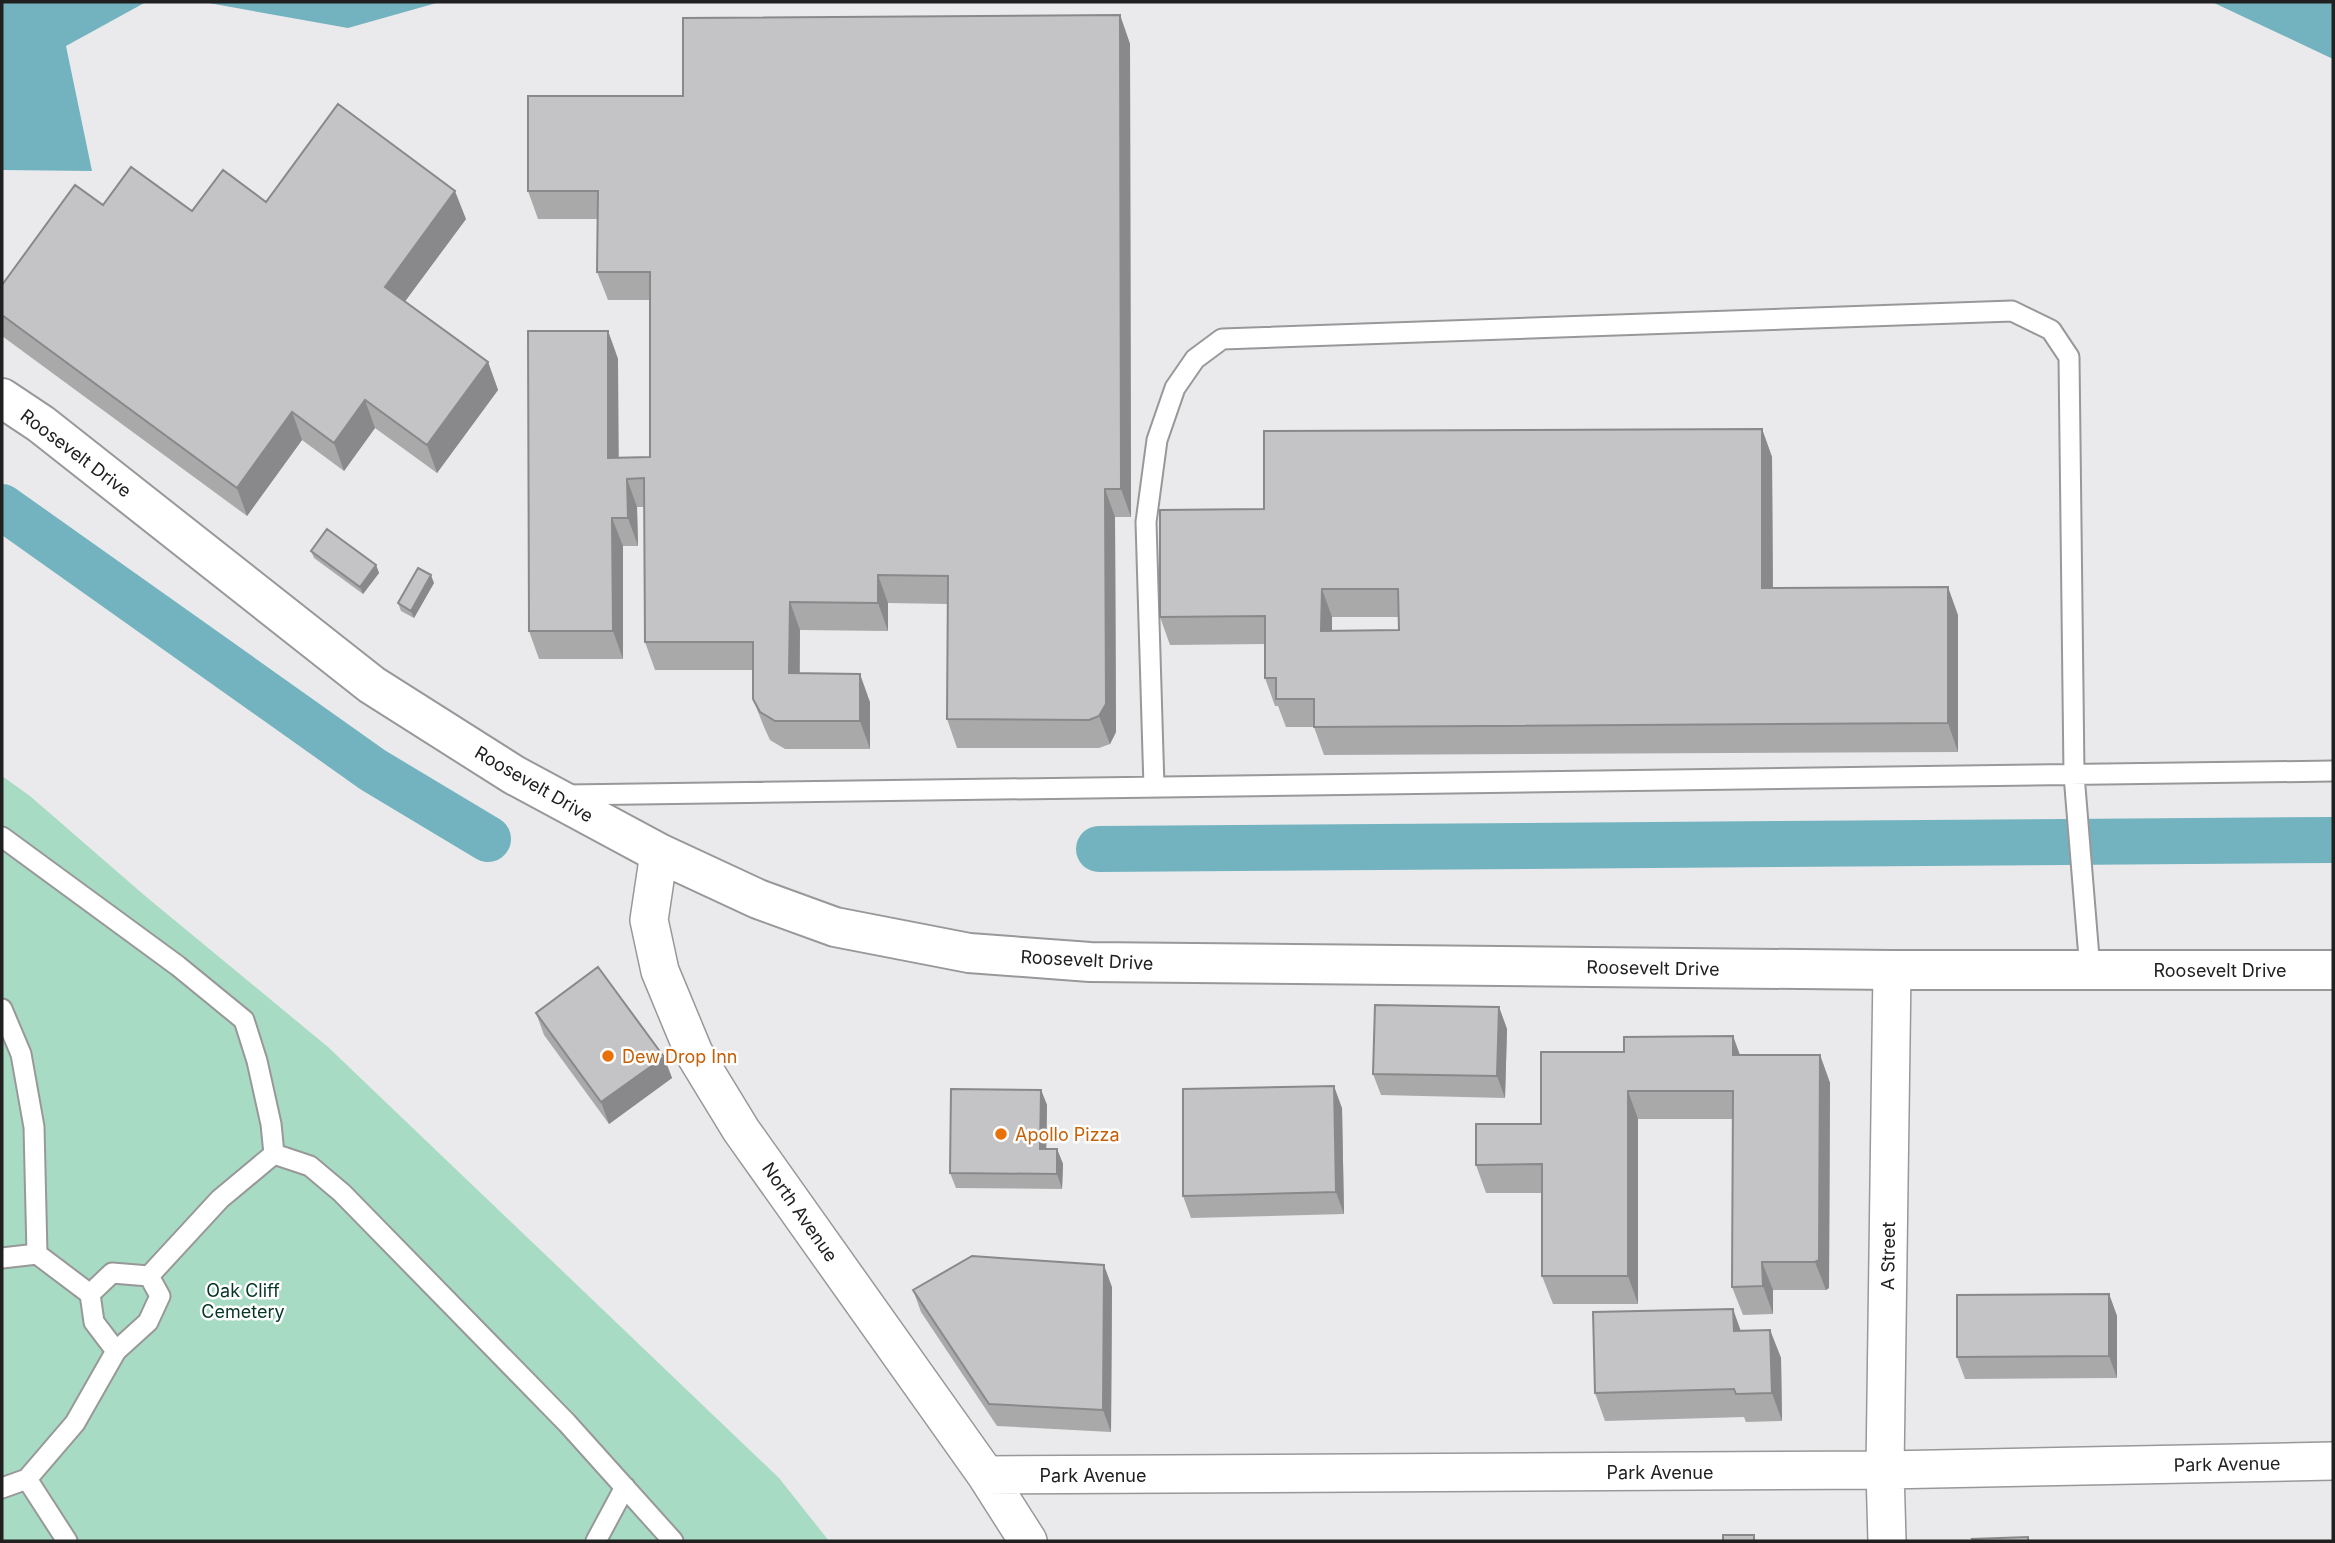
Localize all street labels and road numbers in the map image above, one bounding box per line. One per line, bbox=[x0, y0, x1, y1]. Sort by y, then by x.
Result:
street label: Roosevelt Drive bbox=[17, 405, 135, 501]
street label: Roosevelt Drive bbox=[471, 742, 597, 826]
street label: Roosevelt Drive bbox=[1020, 946, 1154, 974]
street label: Roosevelt Drive bbox=[1586, 956, 1720, 980]
street label: Roosevelt Drive bbox=[2153, 960, 2287, 981]
street label: North Avenue bbox=[758, 1158, 842, 1266]
street label: A Street bbox=[1877, 1222, 1899, 1290]
street label: Park Avenue bbox=[2173, 1453, 2281, 1475]
street label: Park Avenue bbox=[1607, 1462, 1713, 1483]
street label: Park Avenue bbox=[1040, 1465, 1146, 1486]

